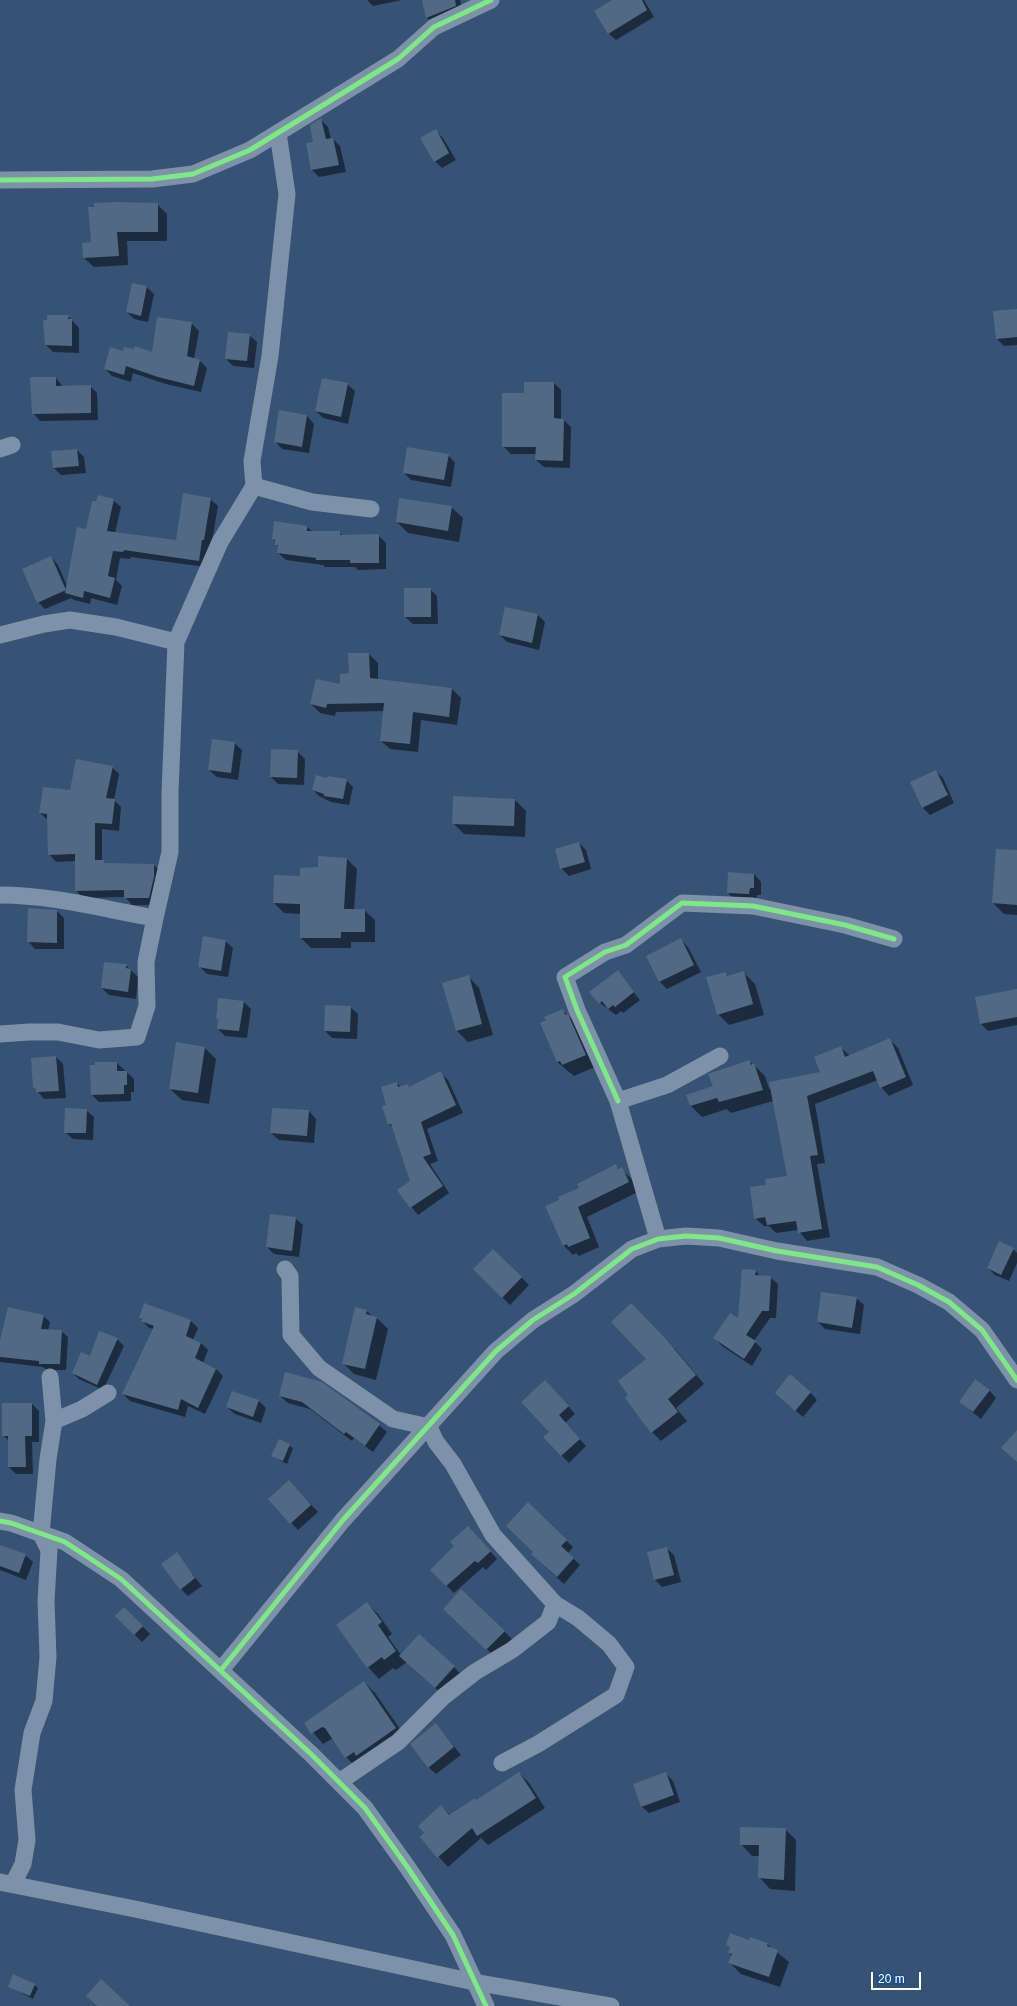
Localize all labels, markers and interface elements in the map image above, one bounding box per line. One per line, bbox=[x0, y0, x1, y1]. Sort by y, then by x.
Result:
scale bar bbox=[873, 1964, 923, 1990]
text: 20 m bbox=[878, 1972, 905, 1986]

